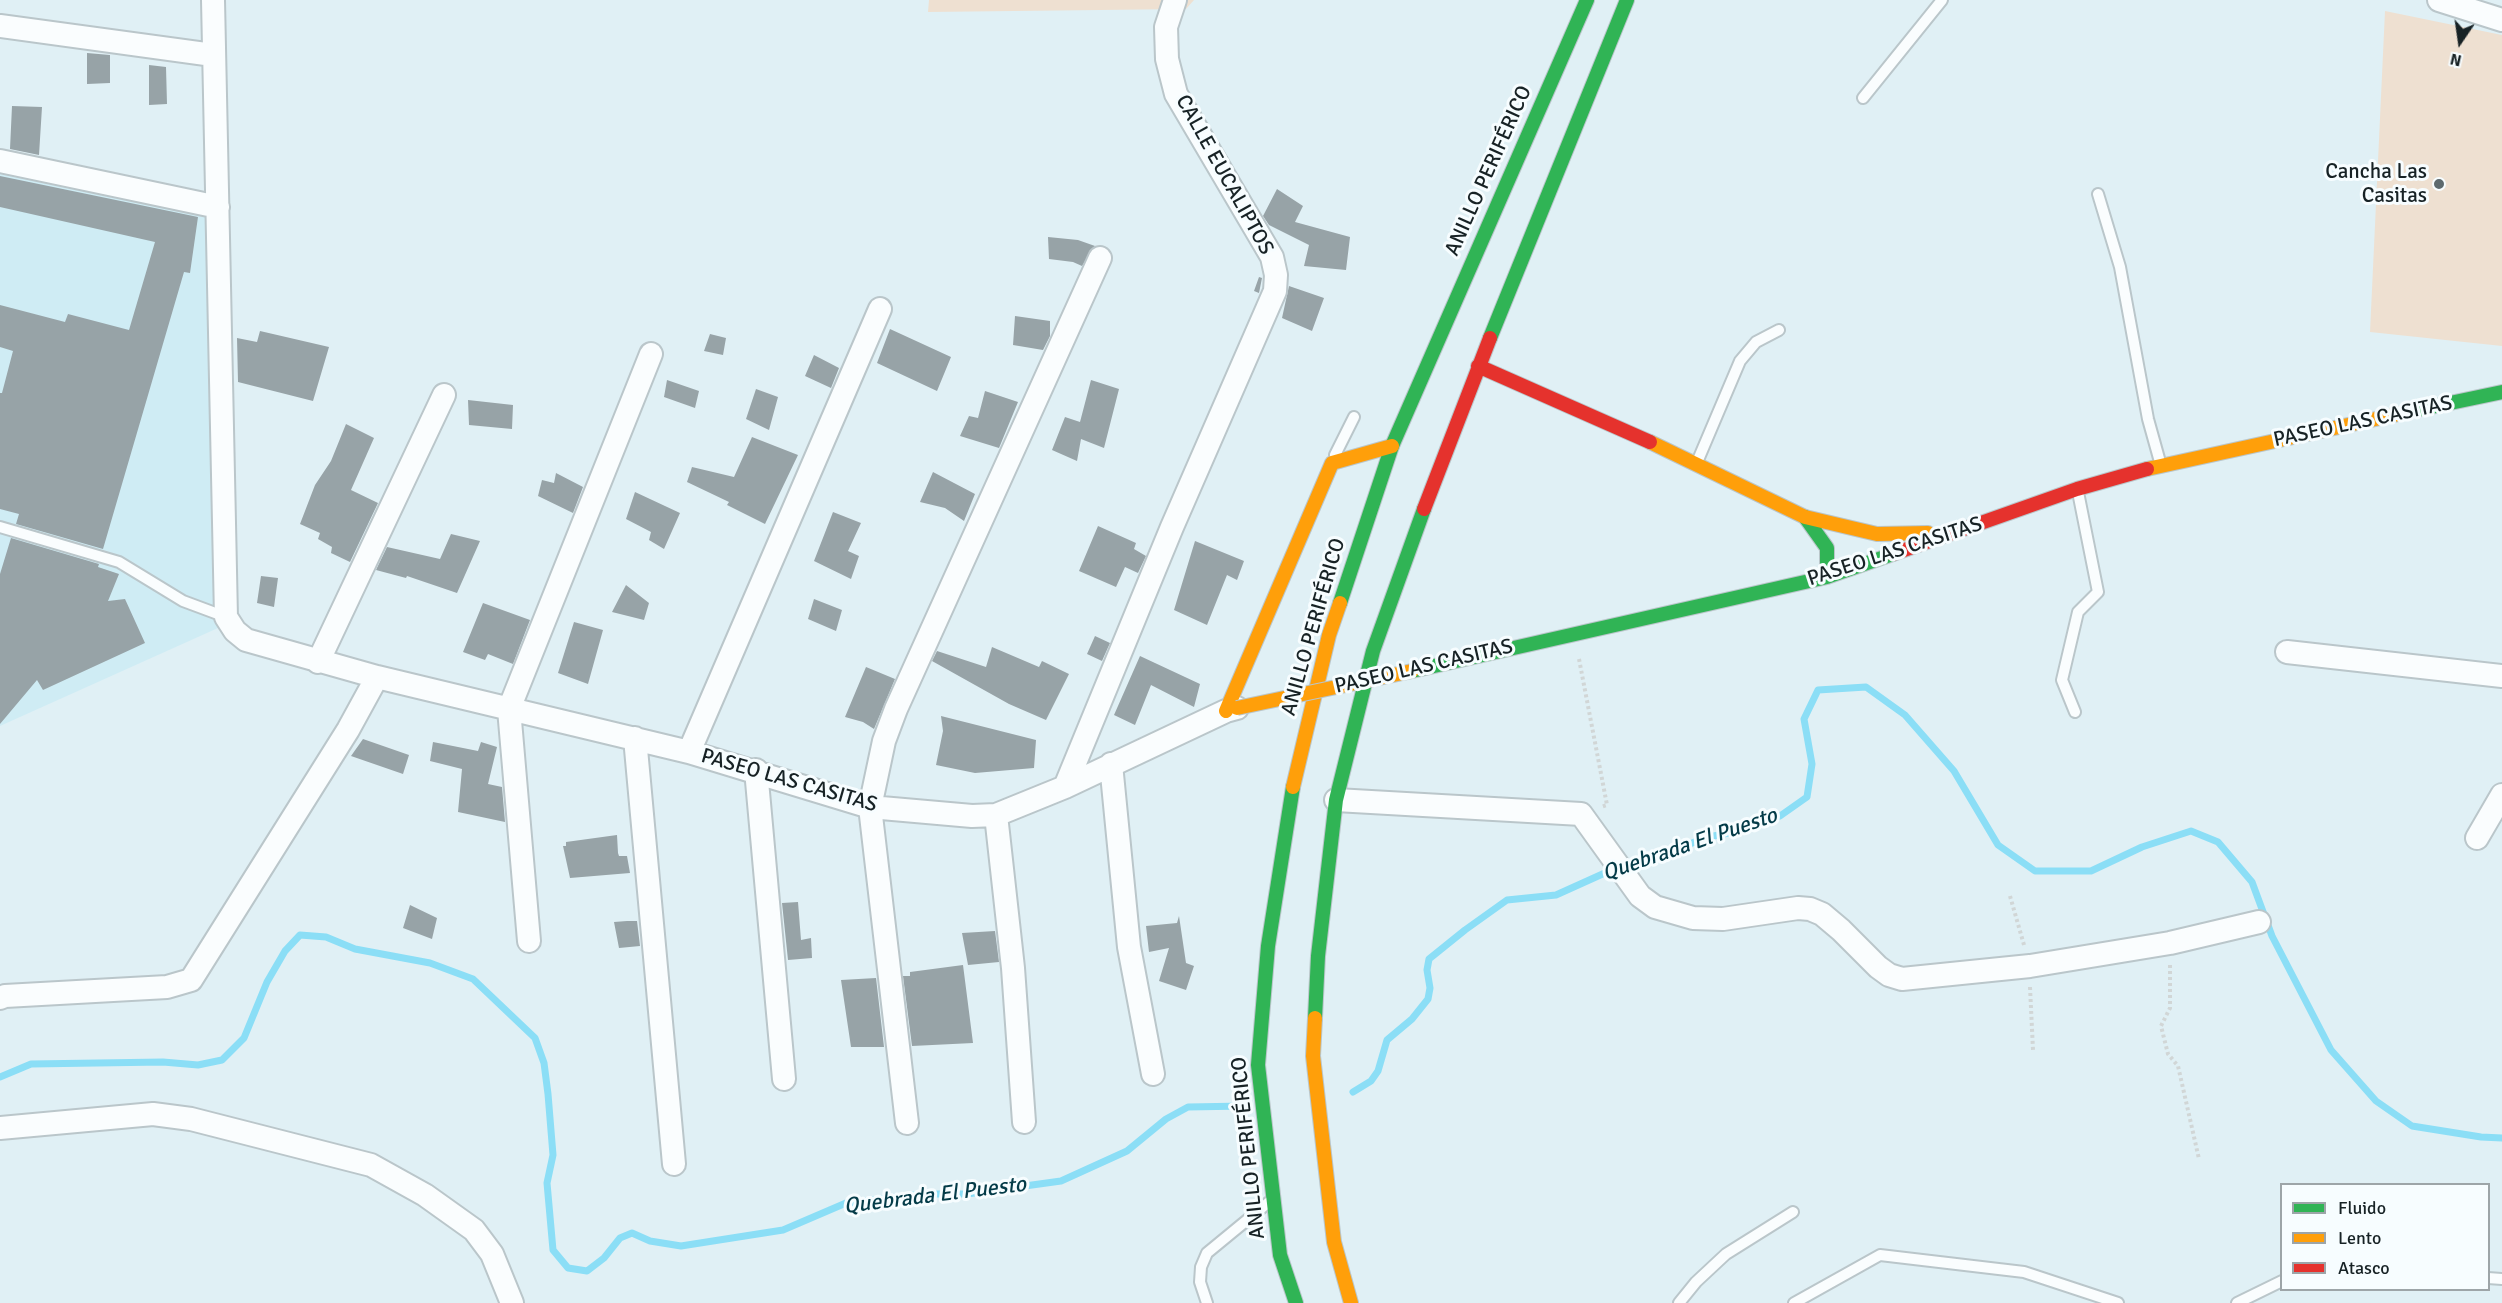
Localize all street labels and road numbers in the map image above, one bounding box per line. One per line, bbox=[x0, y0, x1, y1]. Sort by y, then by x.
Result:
street label: ANILLO PERIFÉRICO bbox=[1440, 82, 1538, 260]
street label: CALLE EUCALIPTOS bbox=[1170, 91, 1278, 259]
street label: PASEO LAS CASITAS bbox=[2271, 391, 2455, 453]
street label: PASEO LAS CASITAS bbox=[1805, 512, 1985, 592]
street label: ANILLO PERIFÉRICO bbox=[1277, 535, 1351, 719]
street label: PASEO LAS CASITAS bbox=[1332, 634, 1516, 700]
street label: PASEO LAS CASITAS bbox=[698, 744, 880, 818]
street label: ANILLO PERIFÉRICO bbox=[1227, 1055, 1271, 1241]

